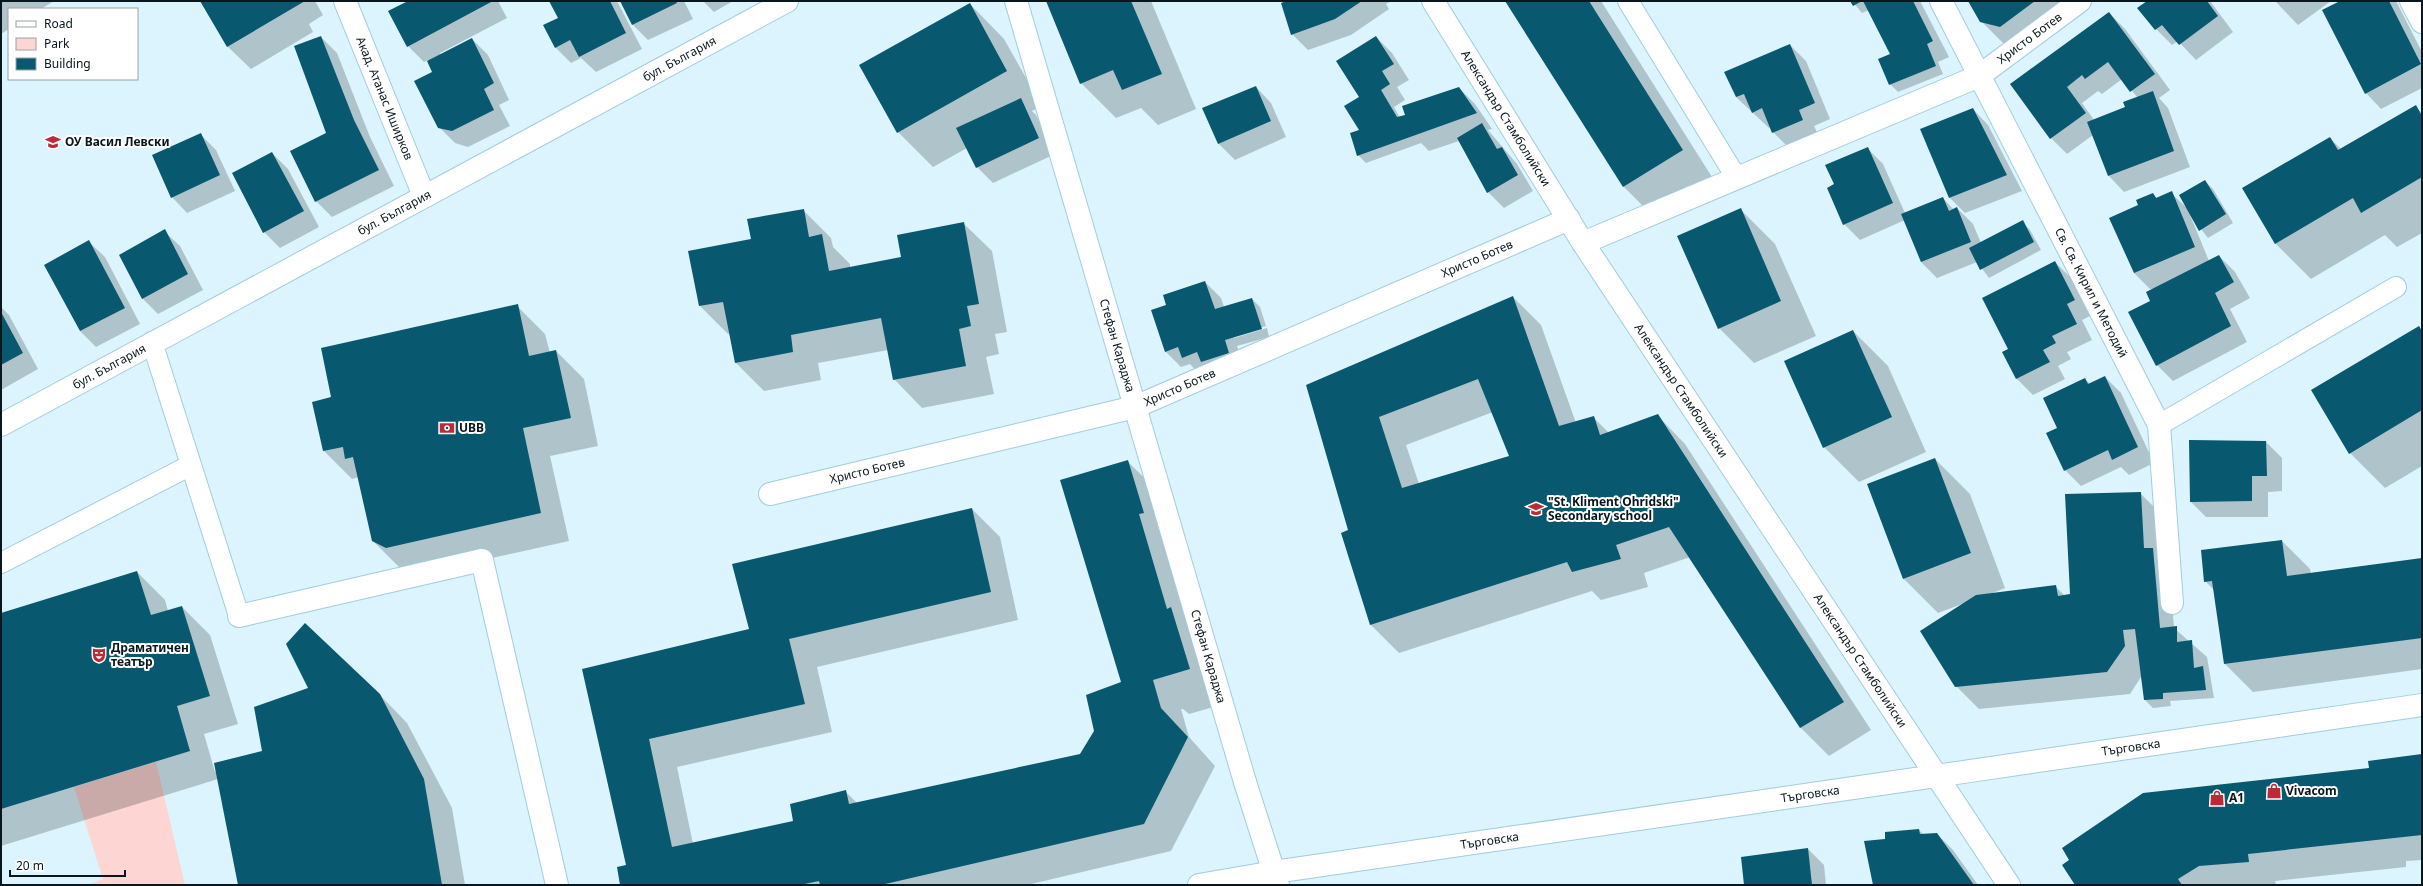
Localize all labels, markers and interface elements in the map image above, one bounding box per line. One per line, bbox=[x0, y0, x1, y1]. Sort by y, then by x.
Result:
legend bbox=[8, 8, 138, 80]
street label: Христо Ботев bbox=[1994, 8, 2066, 68]
text: Road bbox=[44, 15, 73, 32]
street label: бул. България bbox=[640, 32, 719, 85]
street label: Акад. Атанас Иширков bbox=[352, 34, 418, 163]
text: Park bbox=[44, 35, 70, 52]
street label: Александър Стамболийски bbox=[1457, 47, 1555, 190]
text: Building bbox=[44, 55, 91, 72]
school or university icon: ОУ Васил Левски bbox=[44, 133, 62, 151]
place label: ОУ Васил Левски bbox=[65, 133, 170, 150]
street label: бул. България bbox=[354, 186, 434, 239]
street label: Св. Св. Кирил и Методий bbox=[2051, 224, 2132, 360]
street label: Христо Ботев bbox=[1438, 235, 1516, 281]
street label: Стефан Караджа bbox=[1096, 297, 1139, 394]
street label: Александър Стамболийски bbox=[1631, 320, 1732, 461]
street label: бул. България bbox=[69, 339, 149, 393]
street label: Христо Ботев bbox=[1141, 364, 1218, 410]
bank icon: UBB bbox=[438, 419, 456, 437]
place label: UBB bbox=[459, 419, 484, 436]
street label: Христо Ботев bbox=[828, 453, 907, 487]
place label: "St. Kliment Ohridski" Secondary school bbox=[1548, 493, 1679, 524]
school or university icon: "St. Kliment Ohridski" Secondary school bbox=[1527, 500, 1545, 518]
street label: Александър Стамболийски bbox=[1810, 590, 1911, 731]
street label: Стефан Караджа bbox=[1187, 607, 1230, 705]
place label: Драматичен театър bbox=[111, 639, 189, 670]
theatre icon: Драматичен театър bbox=[90, 646, 108, 664]
street label: Търговска bbox=[2100, 734, 2161, 760]
street label: Търговска bbox=[1780, 781, 1841, 806]
shop icon: Vivacom bbox=[2265, 782, 2283, 800]
place label: Vivacom bbox=[2286, 782, 2337, 799]
shop icon: A1 bbox=[2208, 789, 2226, 807]
place label: A1 bbox=[2229, 789, 2244, 806]
street label: Търговска bbox=[1459, 828, 1520, 853]
scale bar bbox=[10, 852, 125, 878]
text: 20 m bbox=[16, 857, 44, 874]

